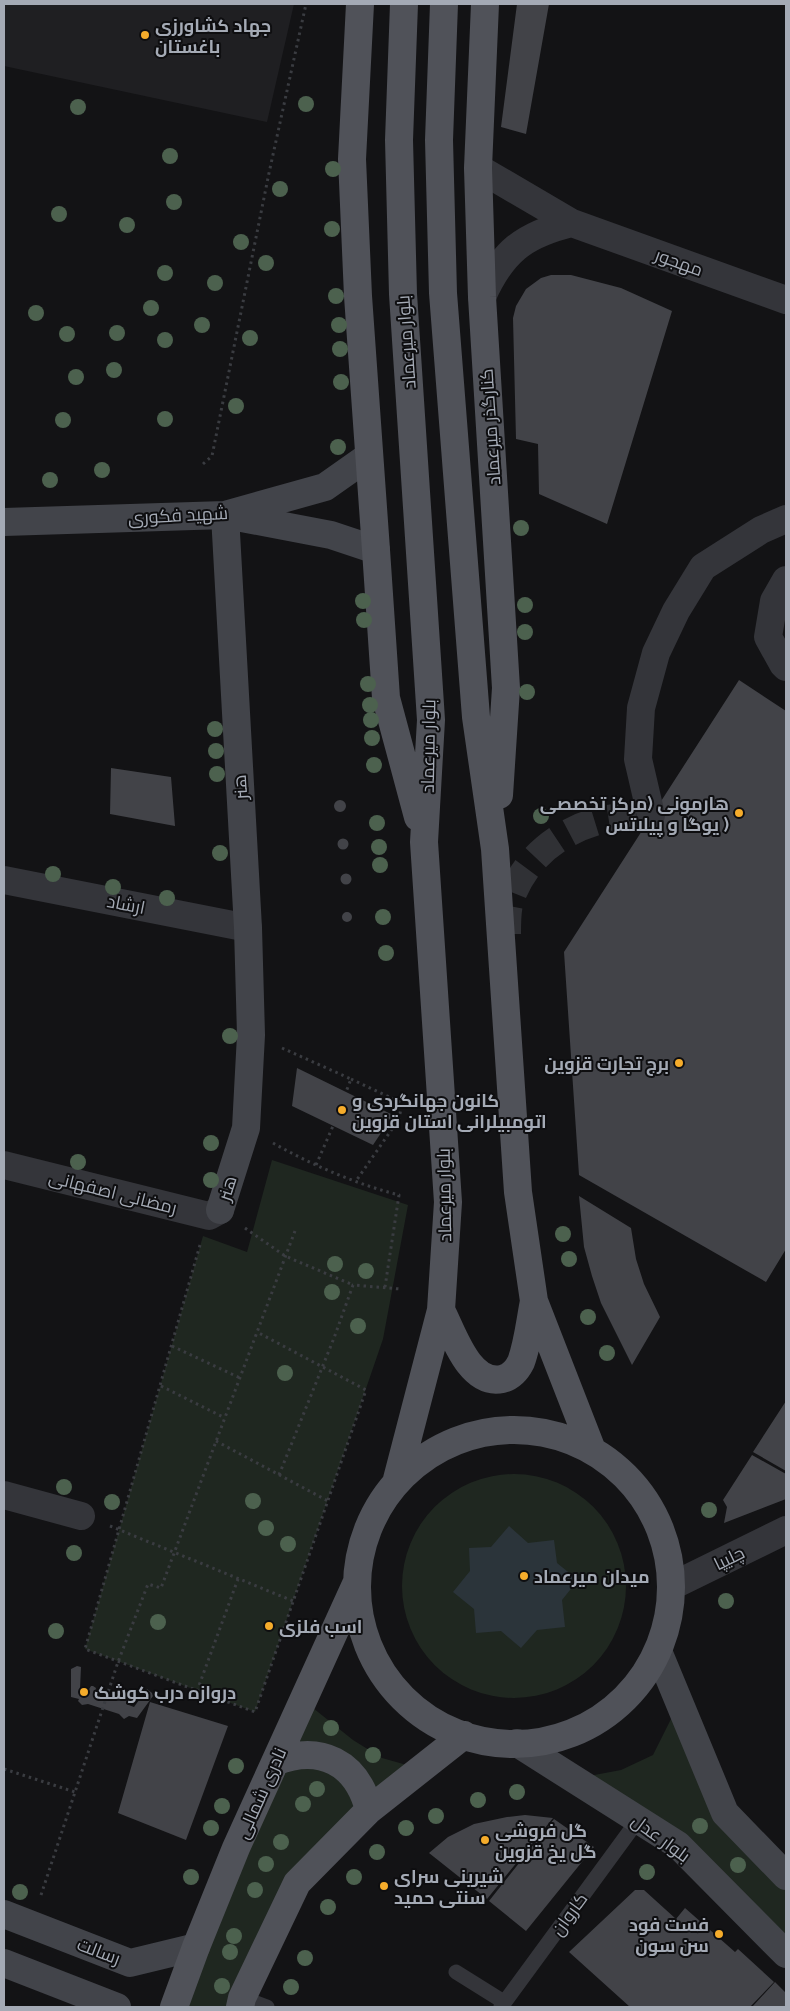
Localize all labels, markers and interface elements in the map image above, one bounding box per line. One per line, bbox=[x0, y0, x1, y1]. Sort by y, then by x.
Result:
place label: جهاد کشاورزی باغستان bbox=[155, 15, 271, 57]
marker: جهاد کشاورزی باغستان bbox=[139, 29, 151, 41]
street label: مهجور bbox=[651, 243, 706, 281]
street label: بلوار میرعماد bbox=[392, 294, 421, 390]
street label: کنارگذر میرعماد bbox=[475, 368, 506, 486]
street label: شهید فکوری bbox=[127, 502, 229, 529]
street label: بلوار میرعماد bbox=[417, 699, 440, 793]
street label: هنر bbox=[229, 774, 252, 801]
place label: هارمونی (مرکز تخصصی یوگا و پیلاتس ) bbox=[540, 793, 729, 837]
marker: هارمونی (مرکز تخصصی یوگا و پیلاتس ) bbox=[733, 807, 745, 819]
street label: ارشاد bbox=[105, 890, 147, 919]
place label: برج تجارت قزوین bbox=[544, 1053, 669, 1076]
marker: برج تجارت قزوین bbox=[673, 1057, 685, 1069]
place label: کانون جهانگردی و اتومبیلرانی استان قزوین bbox=[352, 1090, 547, 1133]
marker: کانون جهانگردی و اتومبیلرانی استان قزوین bbox=[336, 1104, 348, 1116]
street label: بلوار میرعماد bbox=[433, 1148, 456, 1242]
street label: رمضانی اصفهانی bbox=[47, 1166, 179, 1219]
street label: هنر bbox=[213, 1173, 242, 1204]
street label: چلیپا bbox=[710, 1542, 749, 1576]
place label: میدان میرعماد bbox=[534, 1566, 650, 1588]
marker: میدان میرعماد bbox=[518, 1570, 530, 1582]
place label: اسب فلزی bbox=[279, 1616, 362, 1638]
marker: اسب فلزی bbox=[263, 1620, 275, 1632]
place label: دروازه درب کوشک bbox=[94, 1682, 236, 1704]
marker: دروازه درب کوشک bbox=[78, 1686, 90, 1698]
street label: نادری شمالی bbox=[232, 1744, 291, 1842]
street label: بلوار عدل bbox=[627, 1810, 694, 1867]
place label: گل فروشی گل یخ قزوین bbox=[495, 1820, 596, 1864]
marker: گل فروشی گل یخ قزوین bbox=[479, 1834, 491, 1846]
place label: شیرینی سرای سنتی حمید bbox=[394, 1866, 504, 1909]
marker: شیرینی سرای سنتی حمید bbox=[378, 1880, 390, 1892]
street label: کاروان bbox=[546, 1888, 592, 1940]
place label: فست فود سن سون bbox=[629, 1914, 709, 1957]
marker: فست فود سن سون bbox=[713, 1928, 725, 1940]
street label: رسالت bbox=[74, 1933, 124, 1970]

